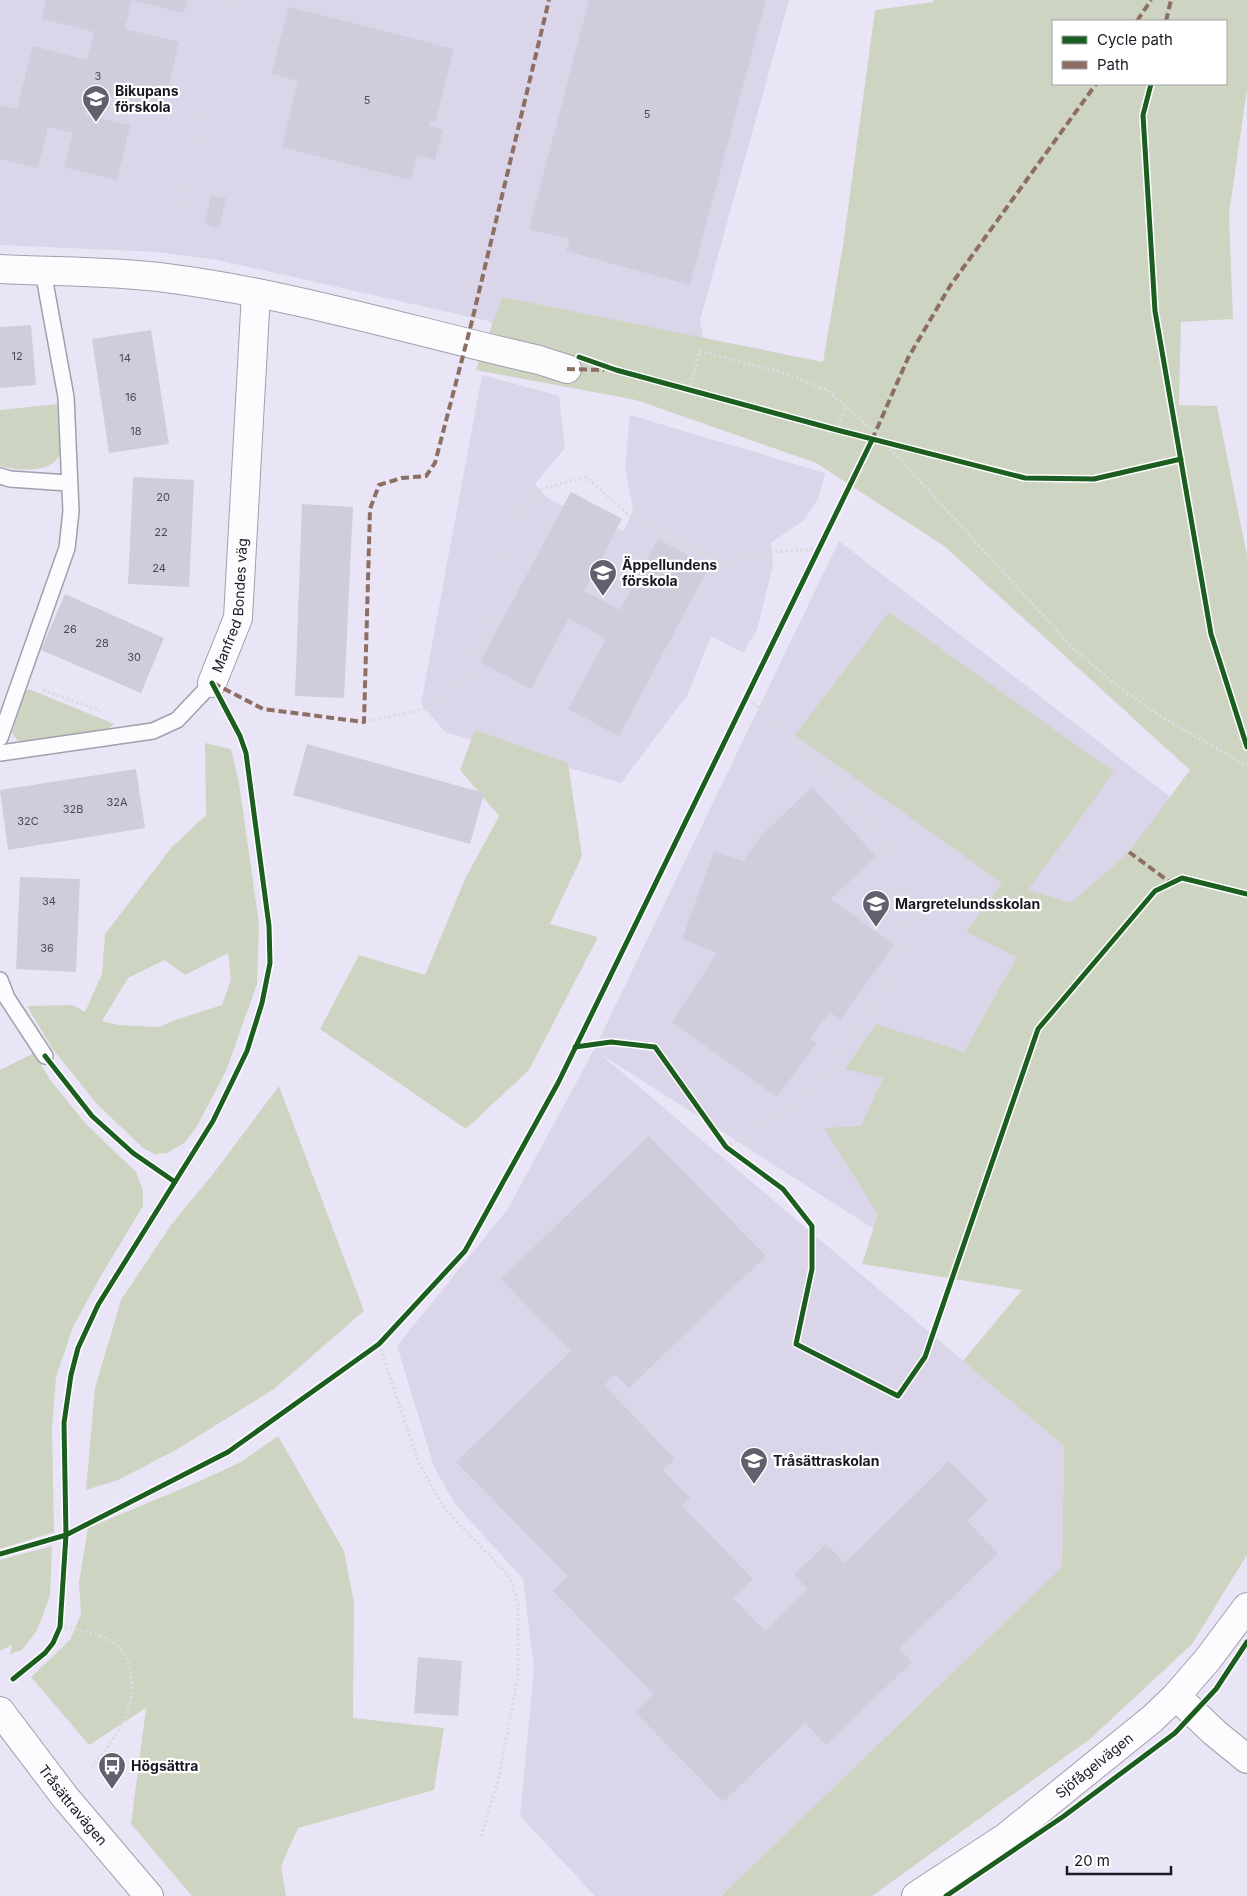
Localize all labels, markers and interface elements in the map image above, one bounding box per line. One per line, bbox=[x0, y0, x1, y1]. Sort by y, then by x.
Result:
legend bbox=[1052, 20, 1227, 85]
text: Cycle path bbox=[1097, 30, 1173, 49]
text: Path bbox=[1097, 55, 1129, 74]
house number: 3 bbox=[95, 69, 102, 83]
place label: Bikupans förskola bbox=[115, 82, 179, 115]
school or university icon: Bikupans förskola bbox=[81, 84, 111, 123]
house number: 5 bbox=[364, 93, 371, 107]
house number: 5 bbox=[644, 107, 651, 121]
house number: 12 bbox=[11, 349, 23, 363]
house number: 14 bbox=[119, 351, 131, 365]
house number: 16 bbox=[125, 390, 137, 404]
house number: 18 bbox=[130, 424, 142, 438]
house number: 20 bbox=[156, 490, 170, 504]
house number: 22 bbox=[154, 525, 168, 539]
street label: Manfred Bondes väg bbox=[208, 538, 250, 675]
place label: Äppellundens förskola bbox=[622, 556, 717, 589]
school or university icon: Äppellundens förskola bbox=[588, 558, 618, 597]
house number: 24 bbox=[152, 561, 166, 575]
house number: 26 bbox=[63, 622, 77, 636]
house number: 28 bbox=[95, 636, 109, 650]
house number: 30 bbox=[127, 650, 141, 664]
house number: 32A bbox=[106, 795, 128, 809]
house number: 32B bbox=[63, 802, 83, 816]
house number: 32C bbox=[17, 814, 39, 828]
school or university icon: Margretelundsskolan bbox=[861, 889, 891, 928]
house number: 34 bbox=[42, 894, 56, 908]
place label: Margretelundsskolan bbox=[895, 895, 1040, 912]
house number: 36 bbox=[40, 941, 54, 955]
school or university icon: Tråsättraskolan bbox=[739, 1446, 769, 1485]
place label: Tråsättraskolan bbox=[773, 1452, 879, 1469]
street label: Sjöfågelvägen bbox=[1052, 1729, 1136, 1802]
bus stop icon: Högsättra bbox=[97, 1751, 127, 1790]
place label: Högsättra bbox=[131, 1757, 198, 1774]
street label: Tråsättravägen bbox=[35, 1761, 111, 1849]
scale bar bbox=[1067, 1844, 1171, 1876]
text: 20 m bbox=[1074, 1851, 1110, 1870]

